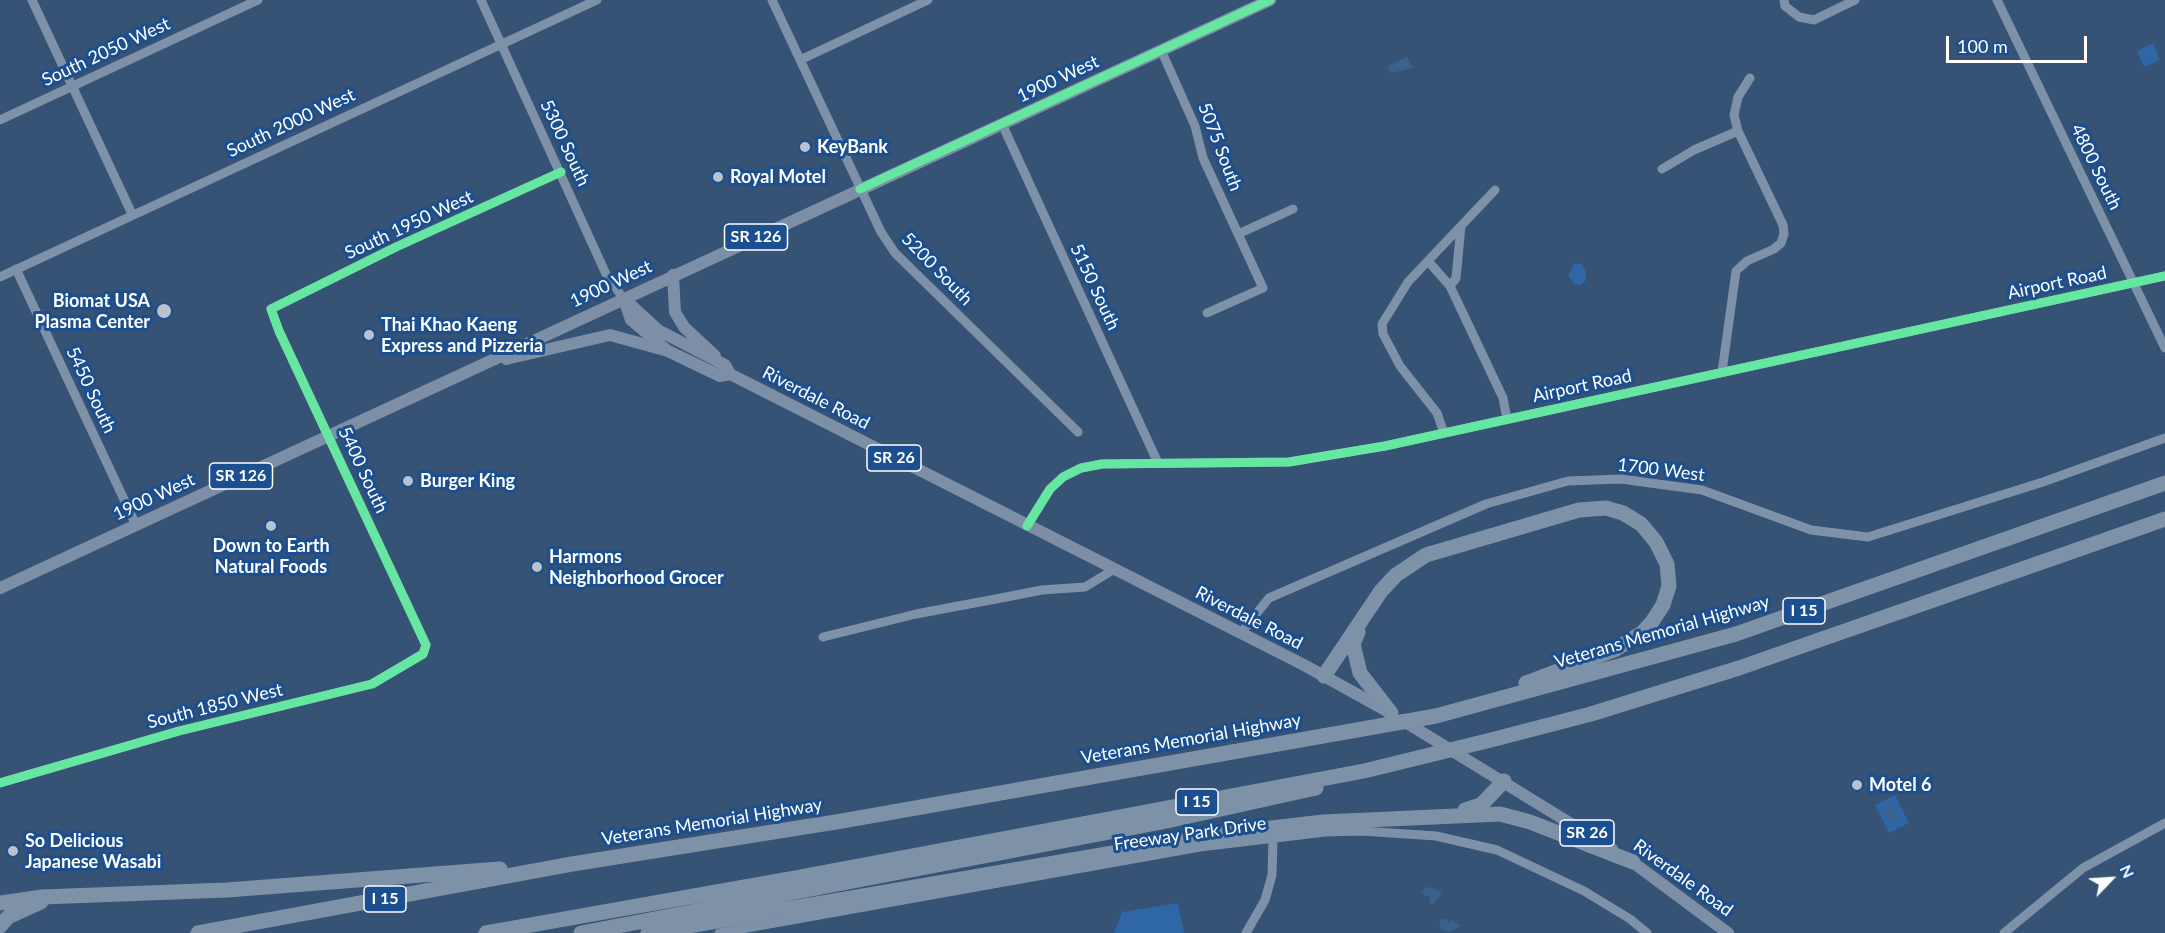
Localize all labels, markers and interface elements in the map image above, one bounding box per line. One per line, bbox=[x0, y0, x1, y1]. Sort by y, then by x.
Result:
street label: South 2050 West bbox=[39, 13, 173, 91]
scale bar bbox=[1949, 24, 2090, 62]
text: 100 m bbox=[1957, 35, 2008, 57]
street label: 1900 West bbox=[1014, 51, 1102, 107]
street label: South 2000 West bbox=[224, 84, 358, 162]
street label: 5300 South bbox=[536, 96, 594, 190]
street label: 5075 South bbox=[1193, 100, 1247, 194]
street label: 4800 South bbox=[2066, 121, 2126, 213]
place label: KeyBank bbox=[817, 136, 888, 158]
marker: KeyBank bbox=[798, 140, 812, 154]
place label: Royal Motel bbox=[730, 166, 826, 188]
marker: Royal Motel bbox=[711, 170, 725, 184]
street label: South 1950 West bbox=[342, 186, 476, 264]
road number: SR 126 bbox=[724, 224, 788, 250]
street label: 5200 South bbox=[897, 228, 977, 310]
street label: 5150 South bbox=[1066, 240, 1124, 334]
street label: 1900 West bbox=[567, 256, 655, 312]
street label: Airport Road bbox=[2005, 262, 2109, 304]
place label: Biomat USA Plasma Center bbox=[34, 290, 150, 332]
marker: Biomat USA Plasma Center bbox=[155, 302, 173, 320]
place label: Thai Khao Kaeng Express and Pizzeria bbox=[381, 314, 543, 356]
marker: Thai Khao Kaeng Express and Pizzeria bbox=[362, 328, 376, 342]
street label: 5450 South bbox=[62, 343, 120, 437]
street label: Riverdale Road bbox=[759, 362, 873, 434]
street label: Airport Road bbox=[1530, 365, 1634, 407]
street label: 5400 South bbox=[334, 423, 392, 517]
road number: SR 26 bbox=[867, 445, 921, 471]
street label: 1700 West bbox=[1616, 454, 1706, 486]
road number: SR 126 bbox=[210, 463, 272, 489]
street label: 1900 West bbox=[110, 469, 198, 525]
place label: Burger King bbox=[420, 470, 515, 492]
marker: Burger King bbox=[401, 474, 415, 488]
marker: Down to Earth Natural Foods bbox=[264, 519, 278, 533]
place label: Down to Earth Natural Foods bbox=[212, 535, 330, 578]
place label: Harmons Neighborhood Grocer bbox=[549, 546, 724, 588]
marker: Harmons Neighborhood Grocer bbox=[530, 560, 544, 574]
street label: Riverdale Road bbox=[1192, 582, 1306, 654]
street label: Veterans Memorial Highway bbox=[1552, 591, 1772, 673]
road number: I 15 bbox=[1783, 598, 1825, 624]
street label: South 1850 West bbox=[145, 679, 285, 733]
street label: Veterans Memorial Highway bbox=[1079, 709, 1303, 769]
place label: Motel 6 bbox=[1869, 774, 1931, 796]
marker: Motel 6 bbox=[1850, 778, 1864, 792]
road number: I 15 bbox=[1176, 789, 1218, 815]
street label: Veterans Memorial Highway bbox=[600, 794, 824, 850]
street label: Freeway Park Drive bbox=[1112, 813, 1268, 855]
road number: SR 26 bbox=[1560, 820, 1614, 846]
place label: So Delicious Japanese Wasabi bbox=[25, 830, 161, 872]
street label: Riverdale Road bbox=[1629, 835, 1737, 921]
marker: So Delicious Japanese Wasabi bbox=[6, 844, 20, 858]
north arrow bbox=[2081, 849, 2141, 909]
text: N bbox=[2117, 862, 2139, 881]
road number: I 15 bbox=[364, 886, 406, 912]

